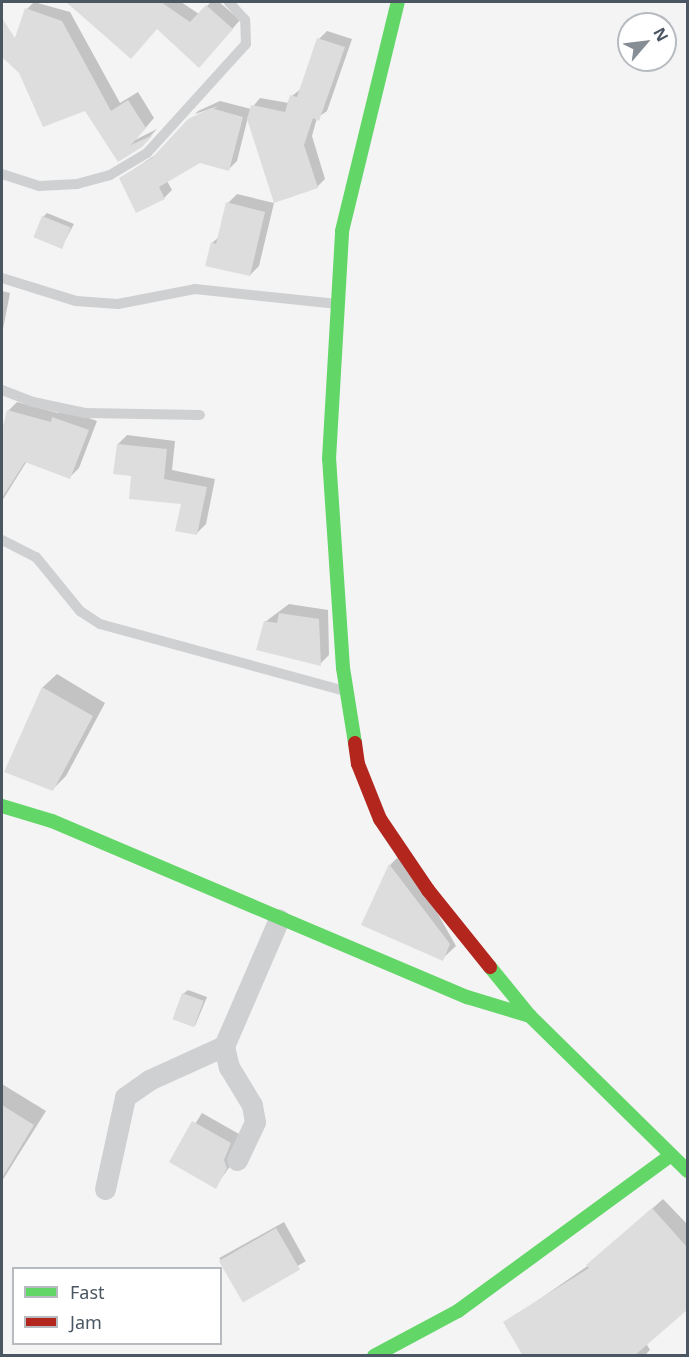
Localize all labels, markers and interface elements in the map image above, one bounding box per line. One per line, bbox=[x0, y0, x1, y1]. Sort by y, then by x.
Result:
north arrow bbox=[617, 12, 677, 72]
text: N bbox=[648, 24, 674, 45]
legend bbox=[12, 1267, 222, 1345]
text: Fast bbox=[70, 1280, 105, 1304]
text: Jam bbox=[70, 1310, 102, 1334]

